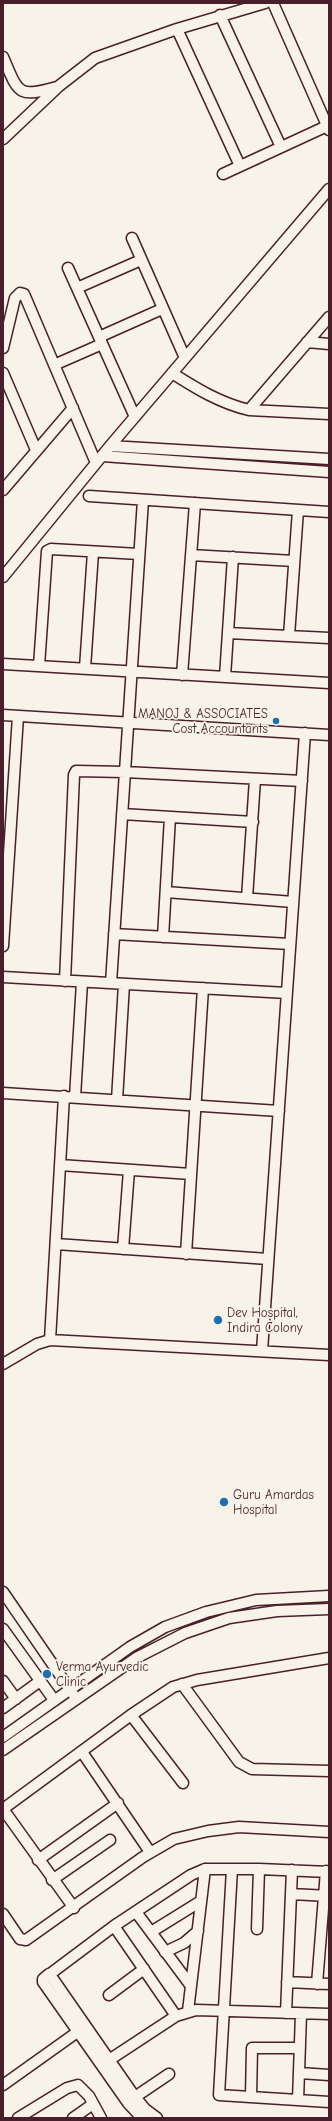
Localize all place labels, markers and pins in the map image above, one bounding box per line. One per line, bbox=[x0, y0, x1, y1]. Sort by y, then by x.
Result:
place label: MANOJ & ASSOCIATES Cost Accountants bbox=[138, 706, 268, 737]
marker: MANOJ & ASSOCIATES Cost Accountants bbox=[271, 716, 281, 726]
place label: Dev Hospital, Indira Colony bbox=[227, 1305, 303, 1336]
marker: Dev Hospital, Indira Colony bbox=[212, 1314, 224, 1326]
place label: Guru Amardas Hospital bbox=[233, 1487, 314, 1518]
marker: Guru Amardas Hospital bbox=[218, 1496, 230, 1508]
place label: Verma Ayurvedic Clinic bbox=[56, 1659, 149, 1690]
marker: Verma Ayurvedic Clinic bbox=[41, 1668, 53, 1680]

